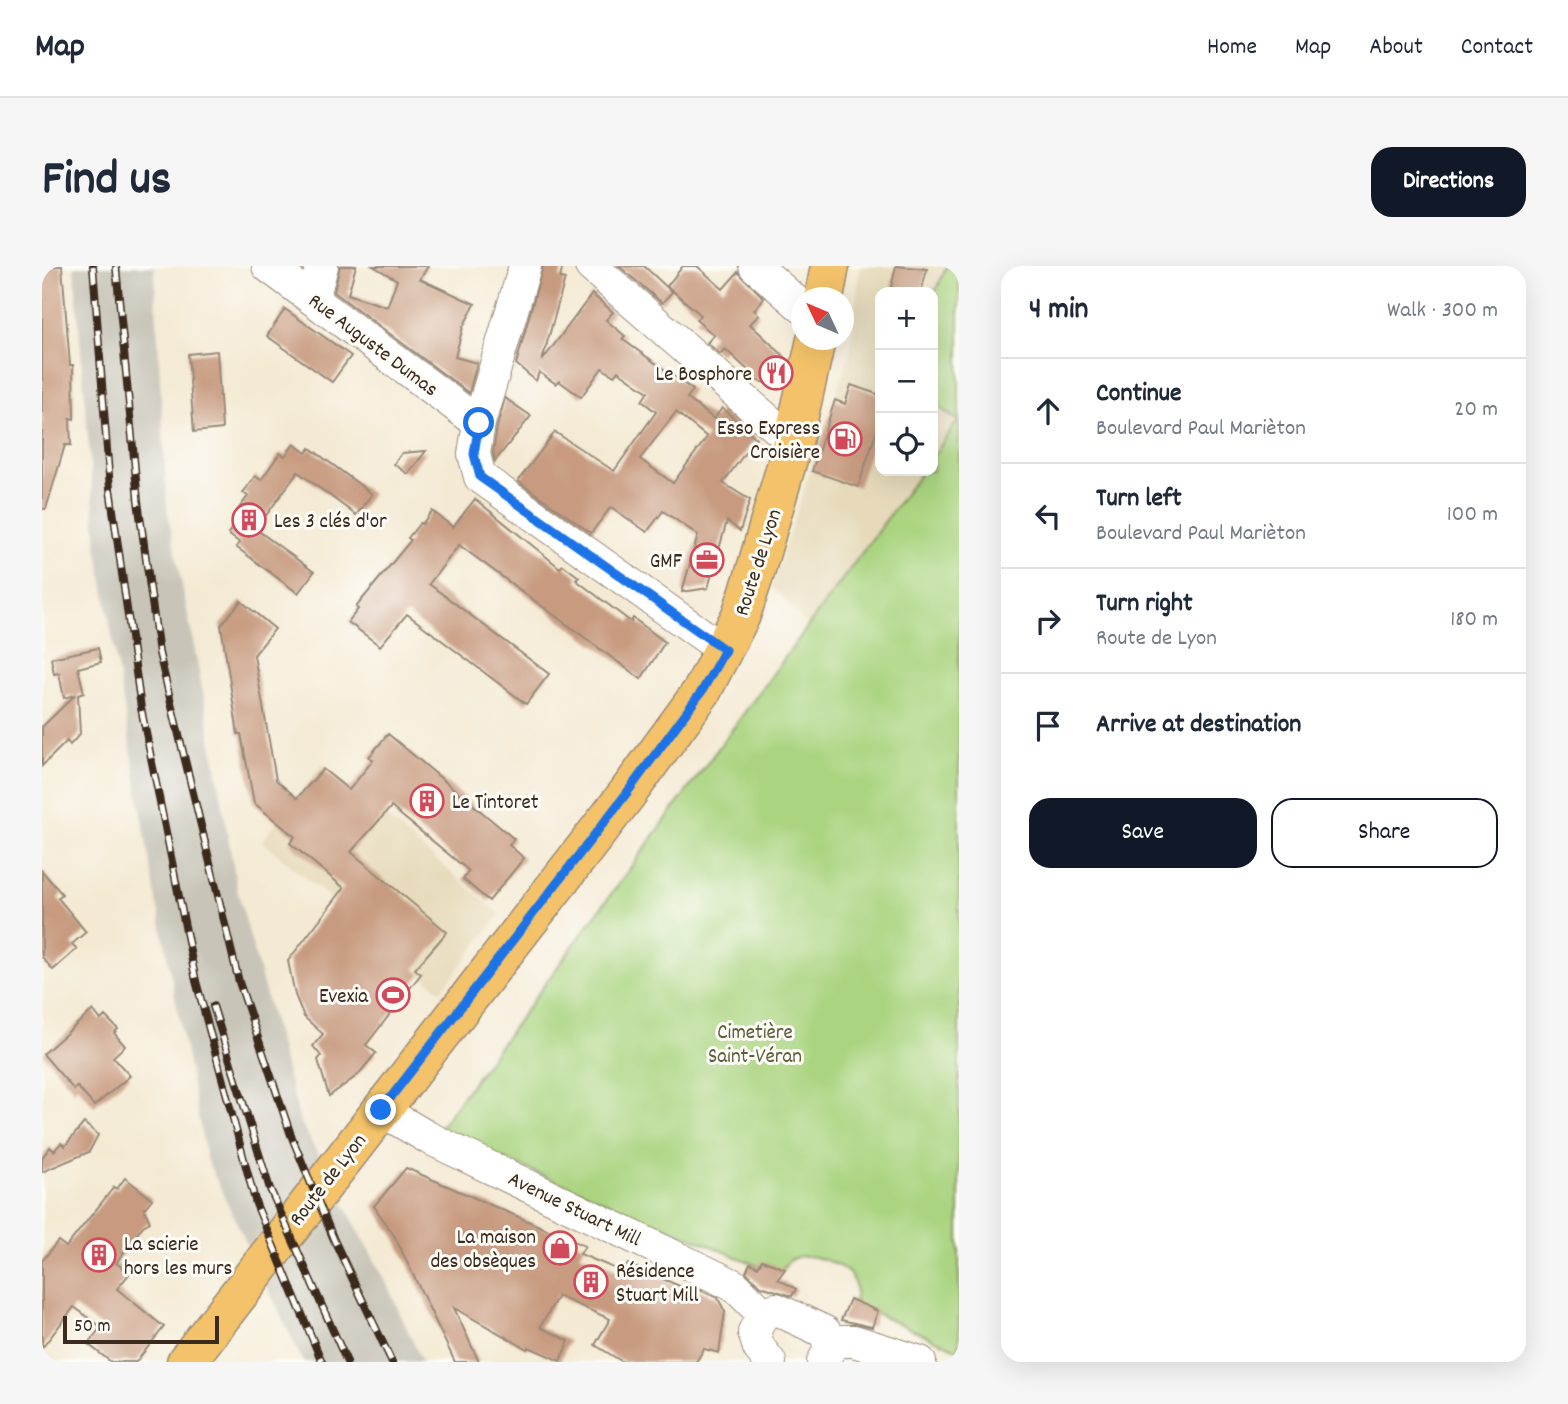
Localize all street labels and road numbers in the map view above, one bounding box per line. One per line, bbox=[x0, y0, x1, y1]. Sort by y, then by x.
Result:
street label: Rue Auguste Dumas bbox=[301, 288, 443, 405]
street label: Route de Lyon bbox=[729, 506, 791, 620]
street label: Route de Lyon bbox=[284, 1128, 375, 1234]
street label: Avenue Stuart Mill bbox=[502, 1166, 645, 1256]

